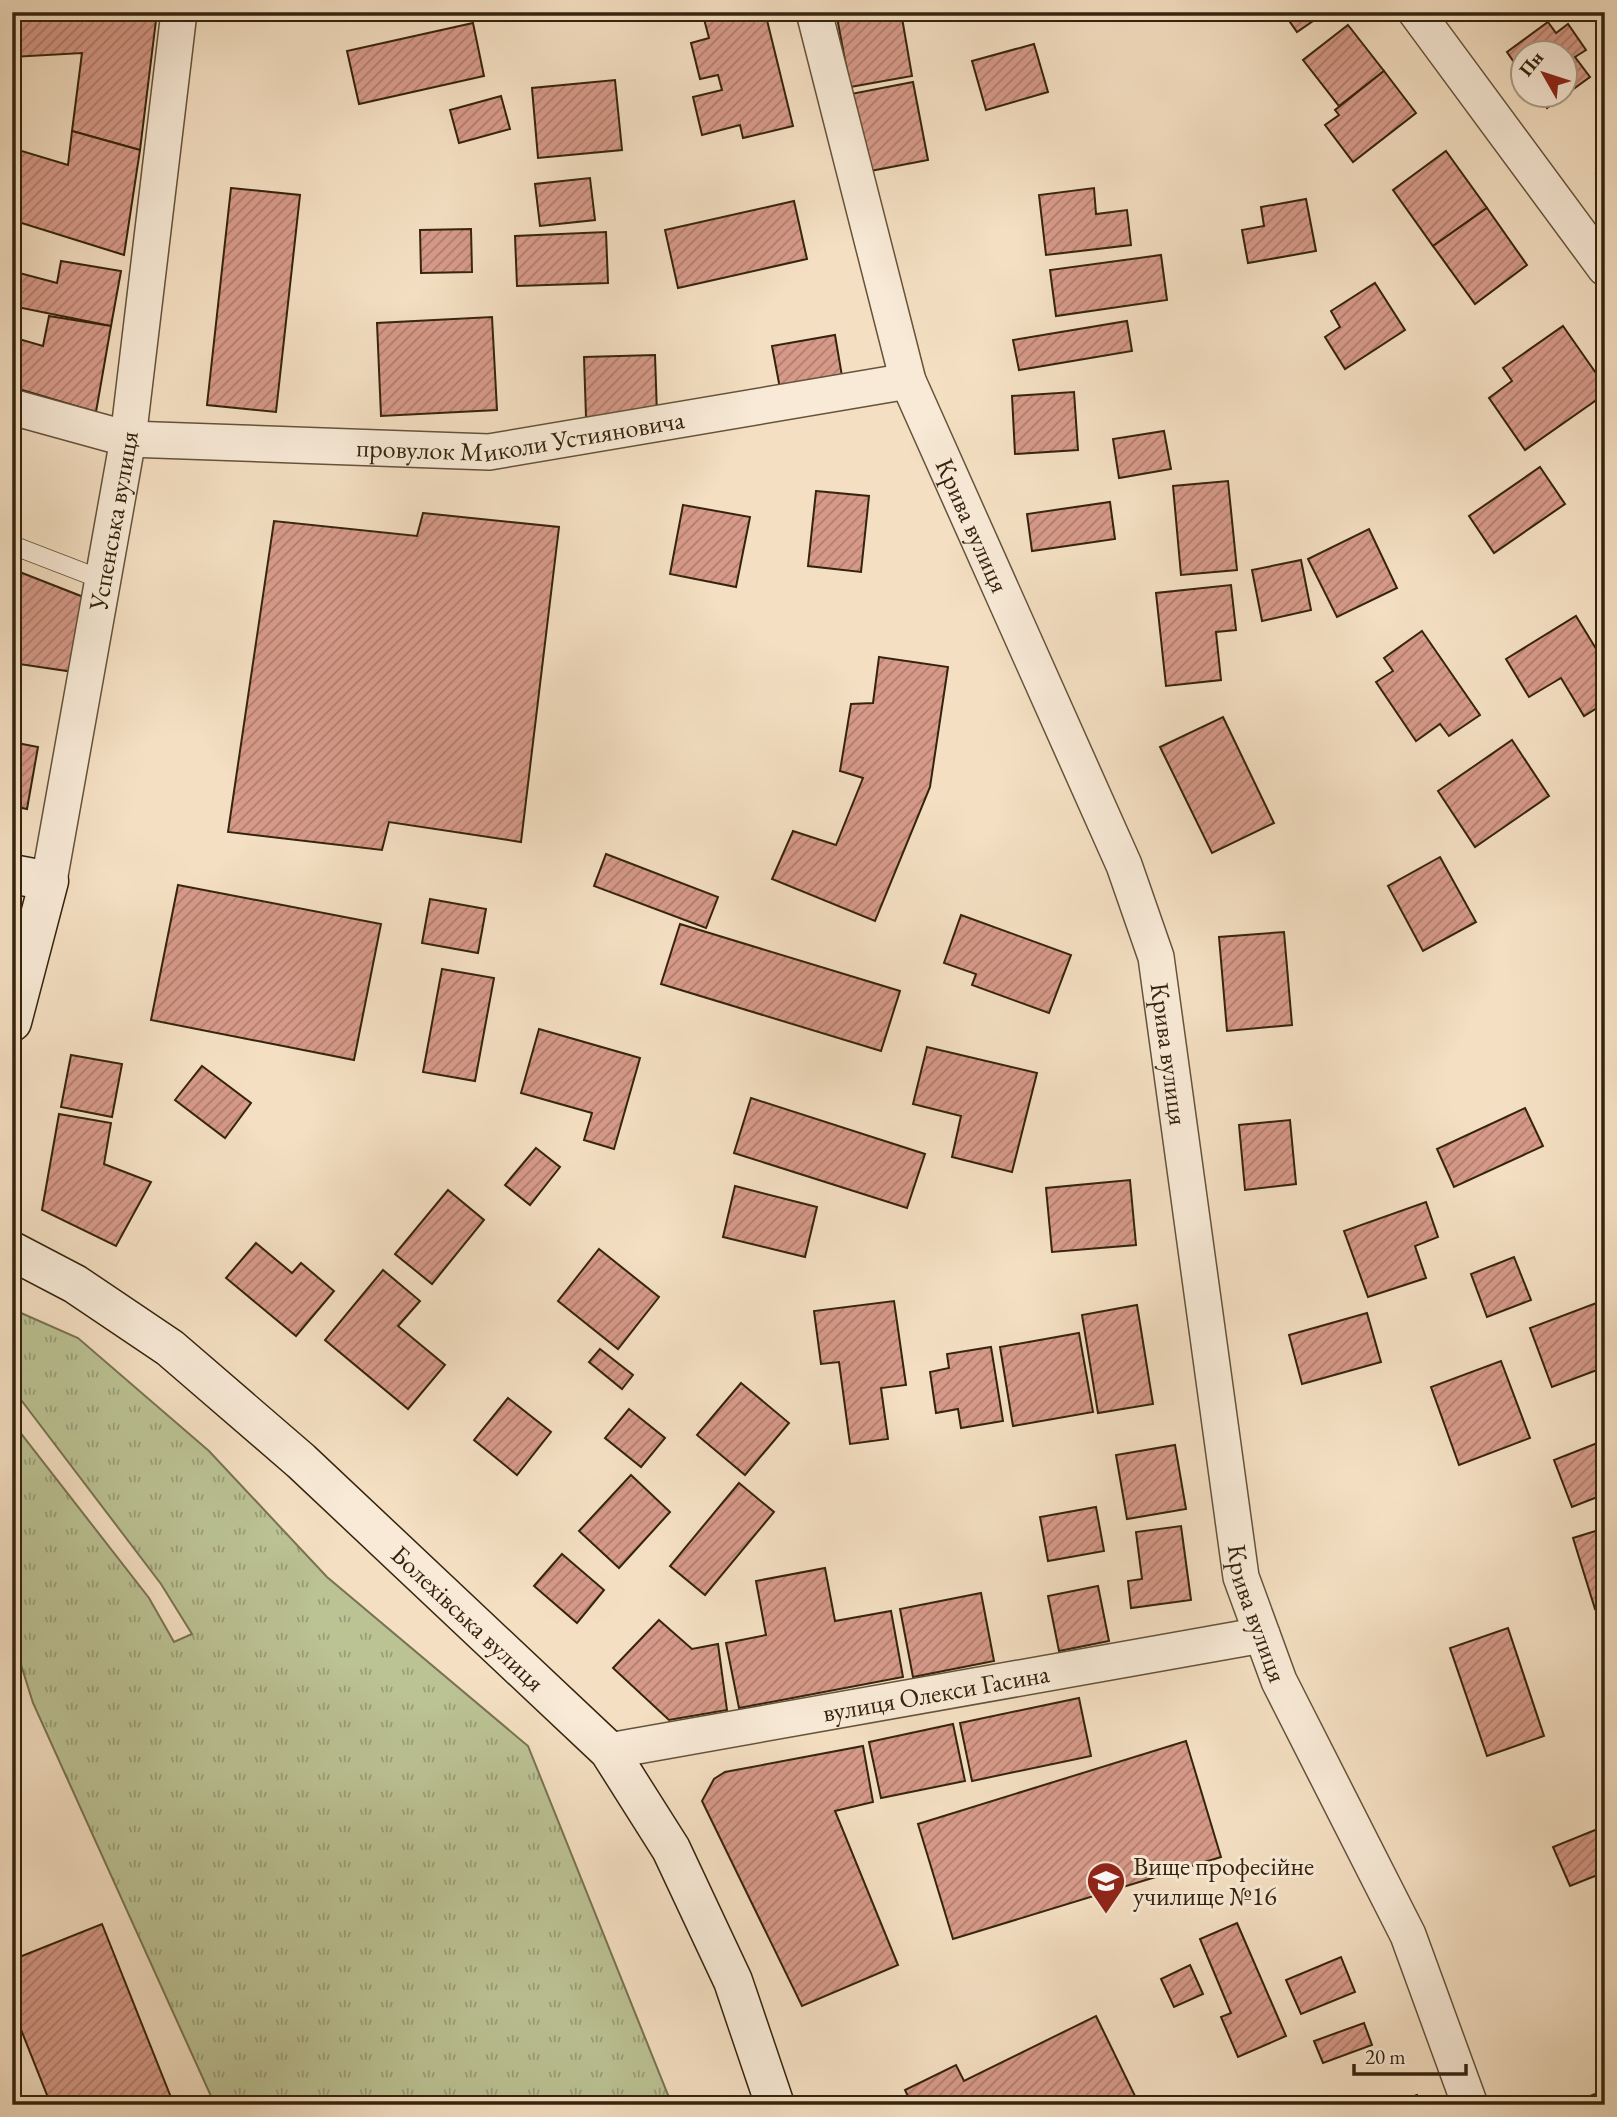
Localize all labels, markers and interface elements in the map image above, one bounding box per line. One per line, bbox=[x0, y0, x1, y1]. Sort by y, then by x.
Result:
north arrow bbox=[1508, 38, 1578, 108]
text: Пн bbox=[1513, 46, 1549, 82]
street label: провулок Миколи Устияновича bbox=[356, 402, 687, 470]
street label: Успенська вулиця bbox=[81, 429, 146, 614]
street label: Крива вулиця bbox=[928, 453, 1017, 598]
street label: Крива вулиця bbox=[1143, 980, 1196, 1127]
street label: Болехівська вулиця bbox=[384, 1538, 552, 1699]
street label: Крива вулиця bbox=[1220, 1542, 1295, 1687]
street label: вулиця Олекси Гасина bbox=[820, 1656, 1052, 1730]
place label: Вище професійне училище №16 bbox=[1133, 1849, 1314, 1913]
school or university icon: Вище професійне училище №16 bbox=[1085, 1860, 1127, 1915]
scale bar bbox=[1354, 2033, 1466, 2077]
text: 20 m bbox=[1365, 2043, 1406, 2070]

